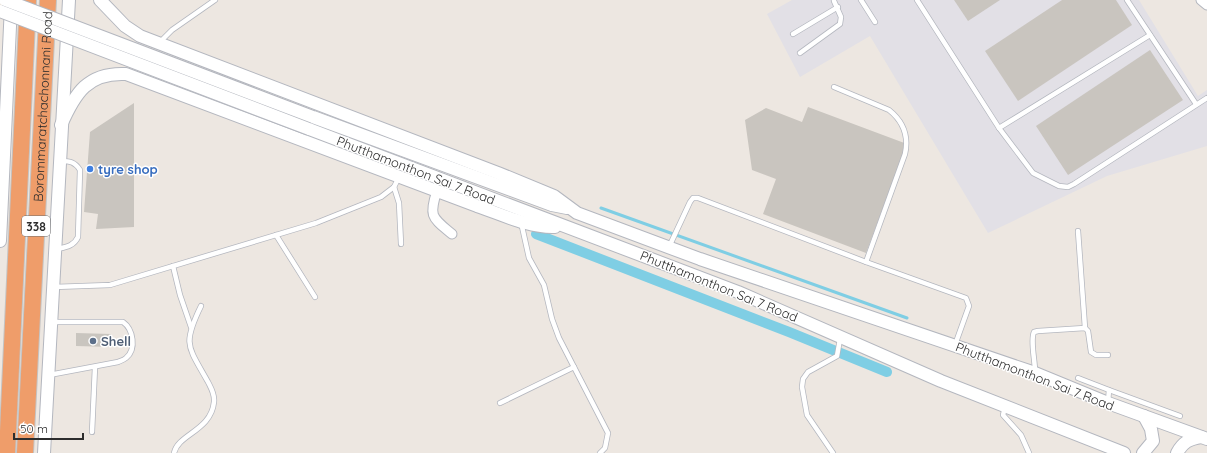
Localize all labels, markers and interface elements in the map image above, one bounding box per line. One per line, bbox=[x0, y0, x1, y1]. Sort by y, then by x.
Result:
street label: Borommaratchachonnani Road bbox=[30, 11, 55, 202]
street label: Phutthamonthon Sai 7 Road bbox=[334, 132, 498, 208]
place label: tyre shop bbox=[98, 161, 158, 177]
marker: tyre shop bbox=[85, 164, 95, 174]
road number: 338 bbox=[22, 216, 50, 236]
street label: Phutthamonthon Sai 7 Road bbox=[638, 247, 800, 325]
place label: Shell bbox=[101, 333, 131, 349]
marker: Shell bbox=[88, 336, 98, 346]
street label: Phutthamonthon Sai 7 Road bbox=[953, 338, 1117, 414]
scale bar bbox=[14, 415, 83, 441]
text: 50 m bbox=[20, 421, 48, 436]

